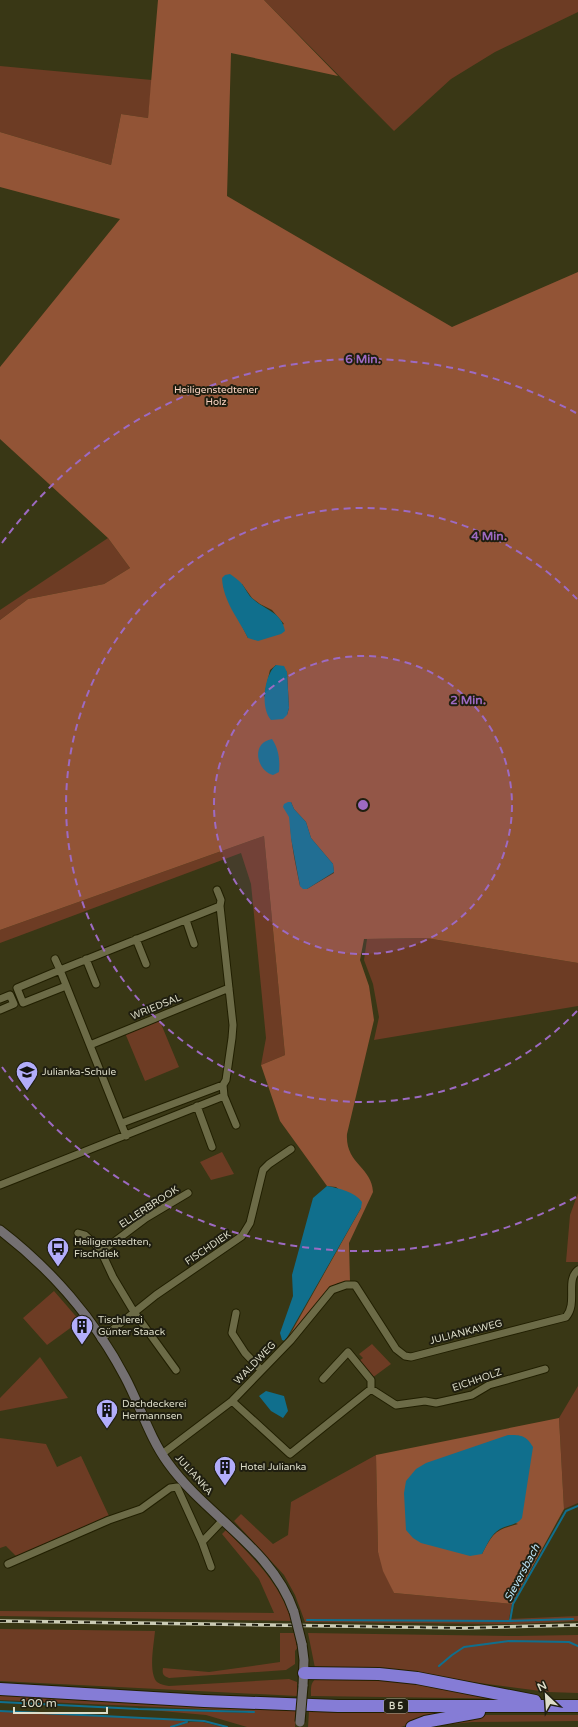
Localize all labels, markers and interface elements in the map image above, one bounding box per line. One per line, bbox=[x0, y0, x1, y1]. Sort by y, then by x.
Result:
text: 6 Min. bbox=[345, 352, 381, 366]
park label: Heiligenstedtener Holz bbox=[174, 384, 258, 408]
text: 4 Min. bbox=[471, 529, 507, 543]
text: 2 Min. bbox=[450, 693, 486, 707]
centre of rings bbox=[356, 798, 370, 812]
street label: WRIEDSAL bbox=[129, 991, 183, 1023]
school or university icon: Julianka-Schule bbox=[14, 1059, 40, 1092]
place label: Julianka-Schule bbox=[42, 1066, 116, 1078]
street label: ELLERBROOK bbox=[117, 1183, 181, 1231]
street label: FISCHDIEK bbox=[183, 1228, 234, 1268]
bus stop icon: Heiligenstedten, Fischdiek bbox=[45, 1235, 71, 1268]
place label: Heiligenstedten, Fischdiek bbox=[74, 1236, 151, 1260]
building icon: Tischlerei Günter Staack bbox=[69, 1313, 95, 1346]
place label: Tischlerei Günter Staack bbox=[98, 1314, 166, 1338]
street label: JULIANKAWEG bbox=[429, 1317, 503, 1347]
street label: WALDWEG bbox=[232, 1339, 278, 1387]
street label: EICHHOLZ bbox=[451, 1366, 503, 1394]
building icon: Dachdeckerei Hermannsen bbox=[94, 1397, 120, 1430]
place label: Dachdeckerei Hermannsen bbox=[122, 1398, 187, 1422]
street label: JULIANKA bbox=[173, 1452, 215, 1498]
building icon: Hotel Julianka bbox=[212, 1454, 238, 1487]
place label: Hotel Julianka bbox=[240, 1461, 306, 1473]
water label: Sieversbach bbox=[502, 1542, 543, 1604]
north arrow bbox=[526, 1675, 566, 1715]
text: N bbox=[535, 1679, 549, 1694]
scale bar bbox=[14, 1689, 107, 1715]
text: 100 m bbox=[20, 1696, 57, 1710]
road number: B 5 bbox=[384, 1699, 408, 1713]

